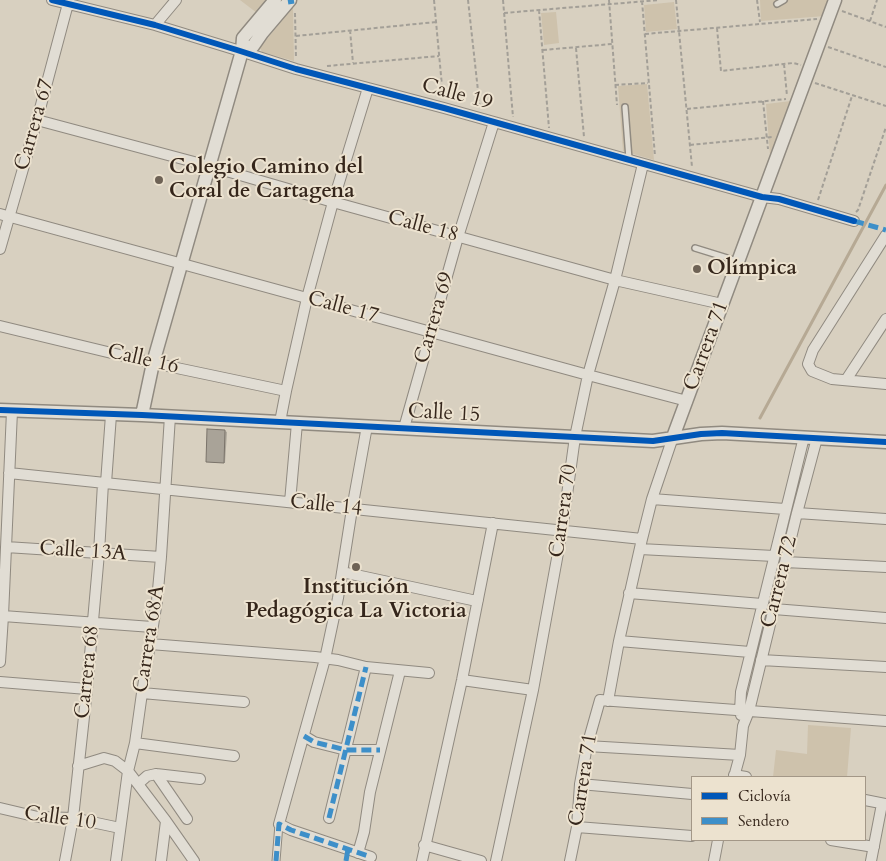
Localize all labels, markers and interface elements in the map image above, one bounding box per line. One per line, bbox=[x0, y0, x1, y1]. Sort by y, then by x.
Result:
street label: Calle 19 bbox=[419, 73, 495, 117]
street label: Carrera 67 bbox=[10, 76, 60, 174]
place label: Colegio Camino del Coral de Cartagena bbox=[169, 155, 363, 205]
marker: Colegio Camino del Coral de Cartagena bbox=[153, 174, 165, 186]
street label: Calle 18 bbox=[385, 205, 461, 249]
place label: Olímpica bbox=[707, 256, 797, 282]
marker: Olímpica bbox=[691, 263, 703, 275]
street label: Carrera 69 bbox=[410, 269, 460, 367]
street label: Calle 17 bbox=[305, 286, 381, 330]
street label: Carrera 71 bbox=[679, 298, 735, 394]
street label: Calle 16 bbox=[105, 340, 181, 380]
street label: Calle 15 bbox=[407, 400, 481, 428]
street label: Carrera 70 bbox=[545, 463, 583, 559]
street label: Calle 14 bbox=[289, 490, 363, 522]
street label: Carrera 72 bbox=[756, 533, 804, 631]
street label: Calle 13A bbox=[39, 536, 127, 568]
marker: Institución Pedagógica La Victoria bbox=[350, 561, 362, 573]
place label: Institución Pedagógica La Victoria bbox=[245, 575, 467, 625]
street label: Carrera 68A bbox=[129, 583, 171, 695]
street label: Carrera 68 bbox=[71, 624, 105, 720]
street label: Carrera 71 bbox=[564, 732, 604, 828]
legend bbox=[691, 776, 866, 841]
text: Ciclovía bbox=[738, 786, 791, 806]
street label: Calle 10 bbox=[22, 801, 98, 837]
text: Sendero bbox=[738, 811, 789, 831]

